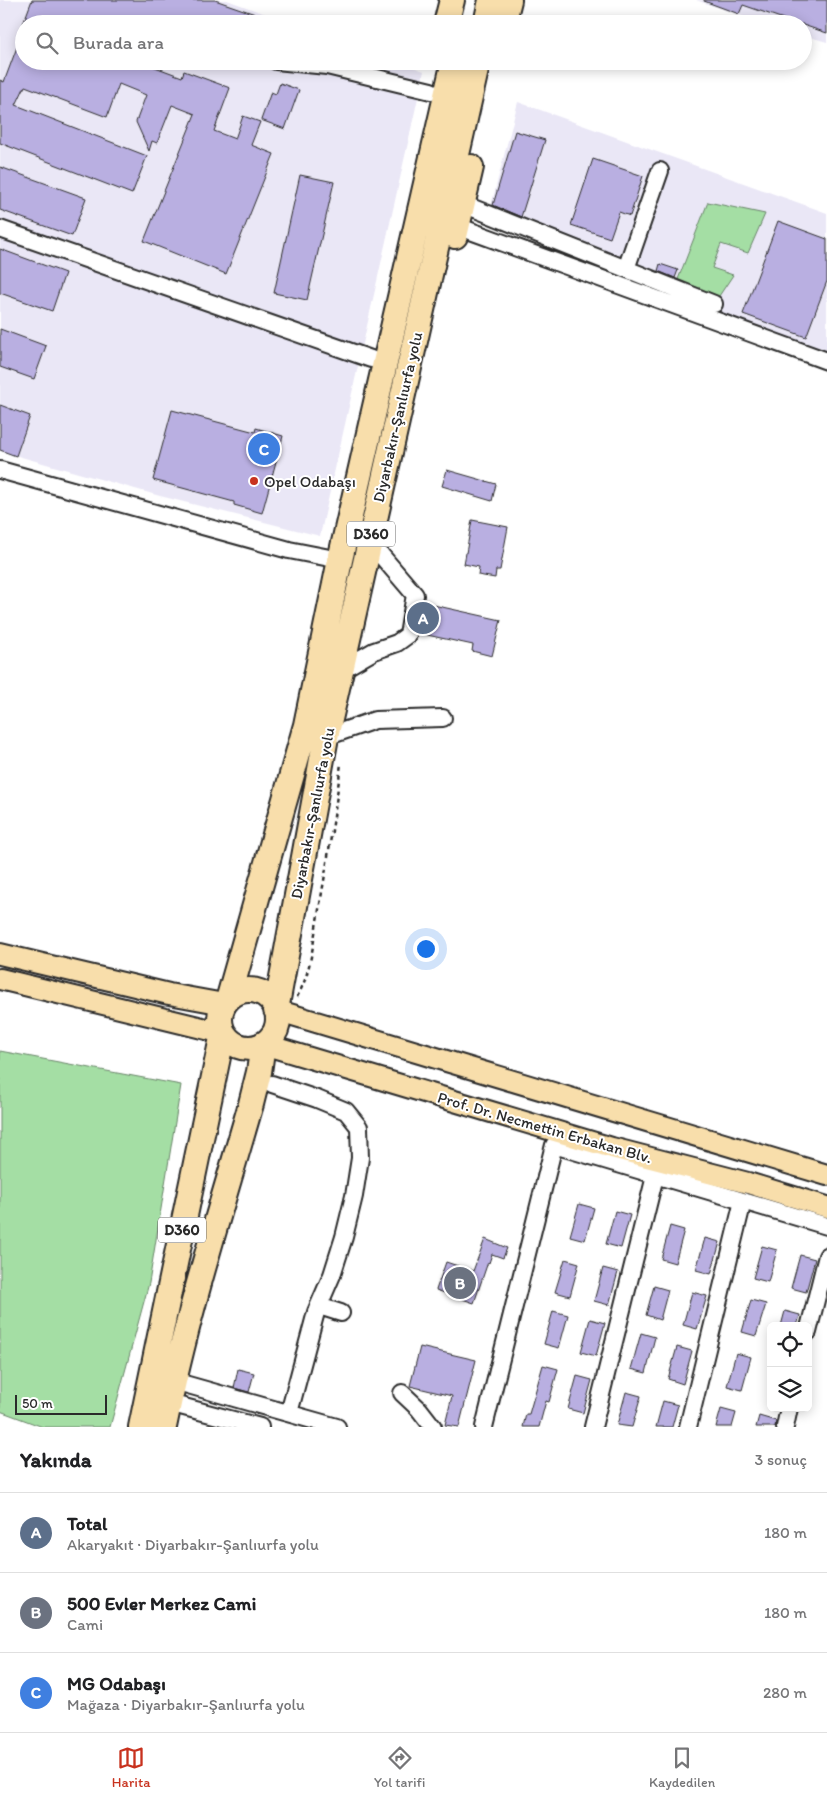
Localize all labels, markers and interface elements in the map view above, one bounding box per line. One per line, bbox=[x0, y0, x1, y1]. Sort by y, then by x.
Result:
search box bbox=[15, 15, 812, 70]
icon: search bbox=[33, 29, 61, 57]
text: Burada ara bbox=[73, 31, 164, 54]
street label: Diyarbakır-Şanlıurfa yolu bbox=[369, 330, 426, 504]
pin: C bbox=[248, 430, 280, 468]
place label: Opel Odabaşı bbox=[264, 472, 356, 491]
marker: Opel Odabaşı bbox=[248, 475, 260, 487]
road number: D360 bbox=[347, 522, 395, 546]
pin: A bbox=[407, 599, 439, 637]
street label: Diyarbakır-Şanlıurfa yolu bbox=[287, 726, 338, 900]
your location bbox=[413, 936, 439, 962]
street label: Prof. Dr. Necmettin Erbakan Blv. bbox=[435, 1088, 655, 1167]
road number: D360 bbox=[158, 1218, 206, 1242]
pin: B bbox=[444, 1264, 476, 1302]
map controls bbox=[767, 1322, 812, 1412]
button: locate bbox=[767, 1322, 812, 1367]
button: layers bbox=[767, 1367, 812, 1412]
scale bar bbox=[15, 1392, 108, 1415]
text: 50 m bbox=[22, 1395, 53, 1412]
text: Yakında bbox=[20, 1447, 92, 1472]
text: 3 sonuç bbox=[755, 1450, 807, 1469]
text: Total bbox=[67, 1512, 107, 1535]
text: A bbox=[31, 1523, 41, 1542]
text: 180 m bbox=[764, 1523, 807, 1542]
text: Akaryakıt · Diyarbakır-Şanlıurfa yolu bbox=[67, 1535, 319, 1554]
text: 500 Evler Merkez Cami bbox=[67, 1592, 256, 1615]
text: B bbox=[31, 1603, 41, 1622]
text: 180 m bbox=[764, 1603, 807, 1622]
text: Cami bbox=[67, 1615, 103, 1634]
text: MG Odabaşı bbox=[67, 1672, 166, 1695]
text: C bbox=[31, 1683, 41, 1702]
text: 280 m bbox=[763, 1683, 807, 1702]
text: Mağaza · Diyarbakır-Şanlıurfa yolu bbox=[67, 1695, 305, 1714]
tab: Harita bbox=[112, 1744, 150, 1791]
tab: Yol tarifi bbox=[374, 1744, 425, 1791]
tab: Kaydedilen bbox=[649, 1744, 715, 1791]

